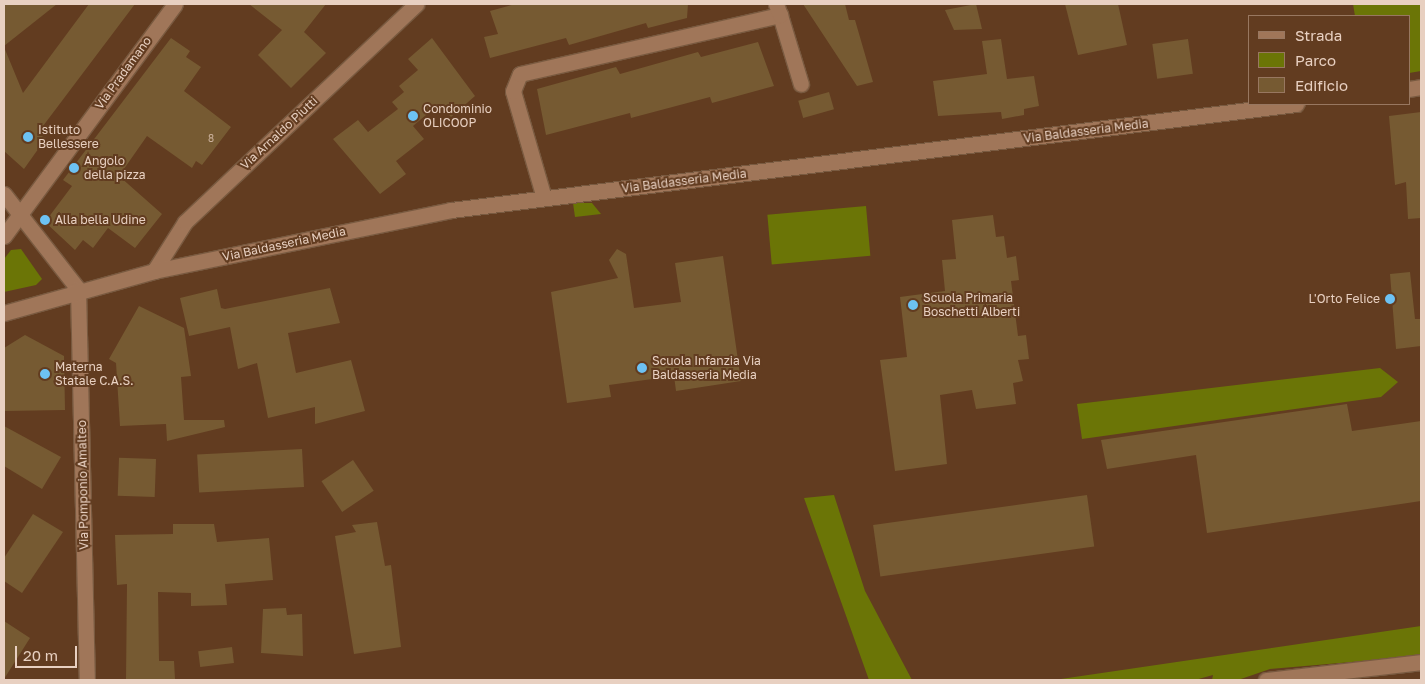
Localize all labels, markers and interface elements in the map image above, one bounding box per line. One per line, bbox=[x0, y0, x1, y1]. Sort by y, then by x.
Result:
legend bbox=[1248, 15, 1410, 105]
text: Strada bbox=[1295, 26, 1342, 44]
street label: Via Pradamano bbox=[92, 34, 154, 112]
text: Parco bbox=[1295, 51, 1336, 69]
text: Edificio bbox=[1295, 76, 1348, 94]
street label: Via Arnaldo Piutti bbox=[237, 94, 321, 172]
place label: Condominio OLICOOP bbox=[423, 102, 492, 130]
marker: Condominio OLICOOP bbox=[407, 110, 419, 122]
street label: Via Baldasseria Media bbox=[1023, 116, 1149, 146]
place label: Istituto Bellessere bbox=[38, 123, 99, 151]
marker: Istituto Bellessere bbox=[22, 131, 34, 143]
house number: 8 bbox=[208, 133, 214, 145]
place label: Angolo della pizza bbox=[84, 154, 146, 182]
marker: Angolo della pizza bbox=[68, 162, 80, 174]
street label: Via Baldasseria Media bbox=[621, 166, 747, 196]
place label: Alla bella Udine bbox=[55, 213, 146, 227]
marker: Alla bella Udine bbox=[39, 214, 51, 226]
street label: Via Baldasseria Media bbox=[221, 224, 347, 264]
place label: Scuola Primaria Boschetti Alberti bbox=[923, 291, 1020, 319]
place label: L'Orto Felice bbox=[1308, 292, 1380, 306]
marker: L'Orto Felice bbox=[1384, 293, 1396, 305]
marker: Scuola Primaria Boschetti Alberti bbox=[907, 299, 919, 311]
place label: Scuola Infanzia Via Baldasseria Media bbox=[652, 354, 761, 382]
place label: Materna Statale C.A.S. bbox=[55, 360, 134, 388]
marker: Scuola Infanzia Via Baldasseria Media bbox=[636, 362, 648, 374]
marker: Materna Statale C.A.S. bbox=[39, 368, 51, 380]
street label: Via Pomponio Amalteo bbox=[75, 420, 91, 550]
scale bar bbox=[18, 636, 80, 668]
text: 20 m bbox=[23, 646, 58, 664]

